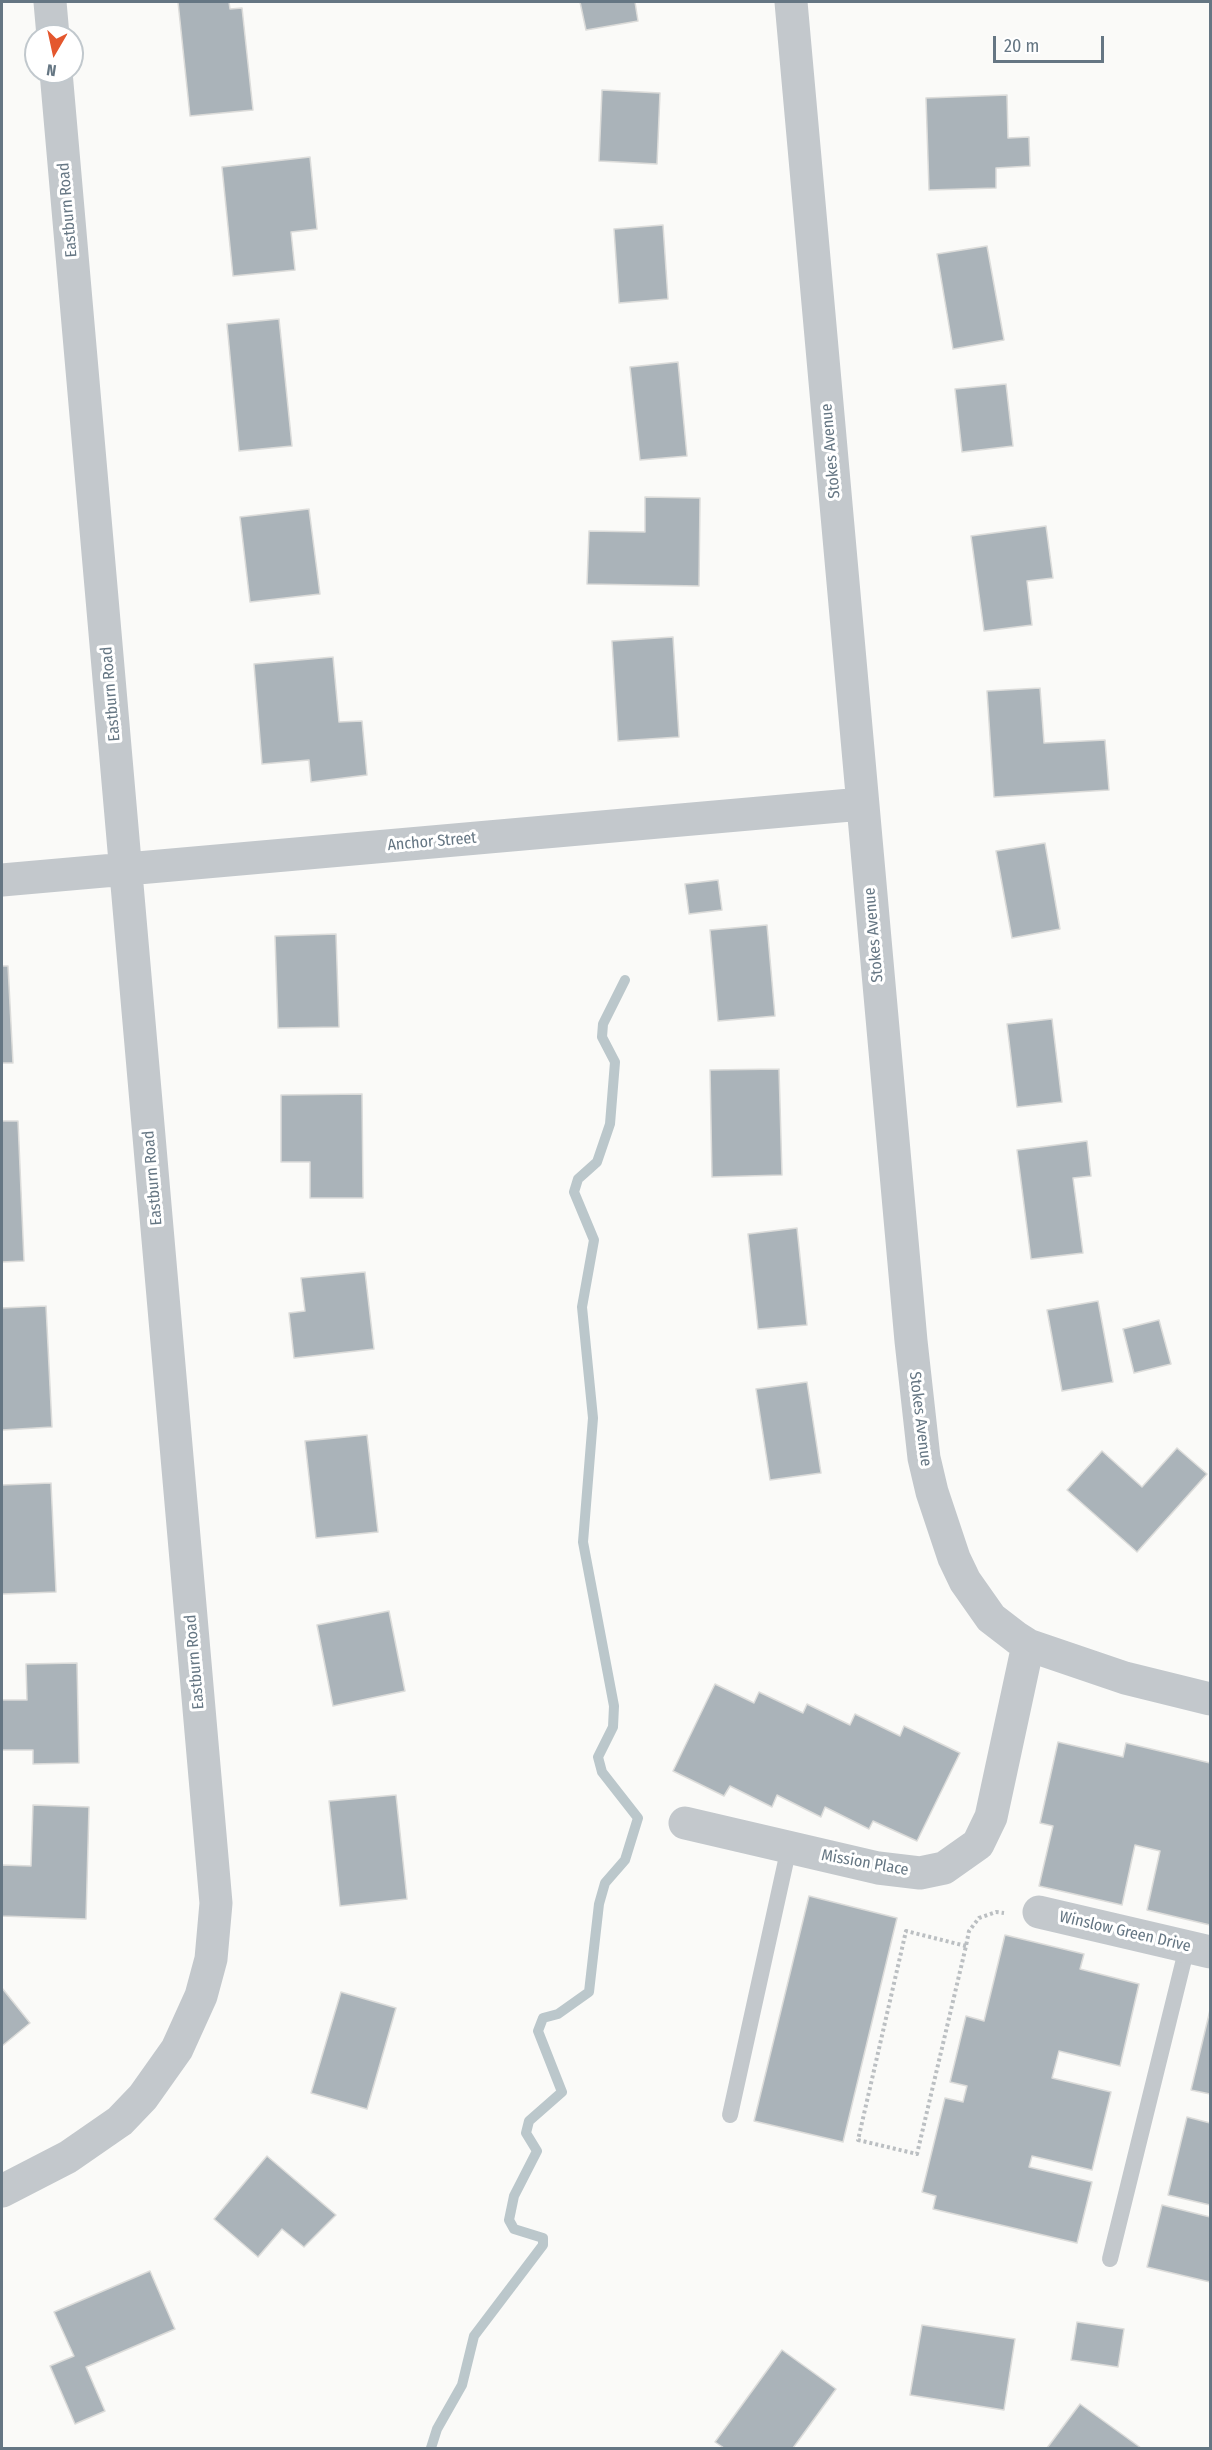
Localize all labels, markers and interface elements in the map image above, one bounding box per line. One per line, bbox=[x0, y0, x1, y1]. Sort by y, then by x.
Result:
north arrow bbox=[24, 24, 84, 84]
scale bar bbox=[996, 24, 1107, 62]
text: 20 m bbox=[1004, 35, 1039, 57]
text: N bbox=[45, 60, 58, 80]
street label: Eastburn Road bbox=[54, 162, 82, 258]
street label: Stokes Avenue bbox=[817, 403, 845, 499]
street label: Eastburn Road bbox=[97, 646, 125, 742]
street label: Anchor Street bbox=[387, 829, 477, 855]
street label: Stokes Avenue bbox=[860, 887, 888, 983]
street label: Eastburn Road bbox=[139, 1130, 167, 1226]
street label: Stokes Avenue bbox=[905, 1371, 935, 1467]
street label: Eastburn Road bbox=[181, 1614, 209, 1710]
street label: Mission Place bbox=[820, 1846, 910, 1880]
street label: Winslow Green Drive bbox=[1057, 1908, 1193, 1956]

